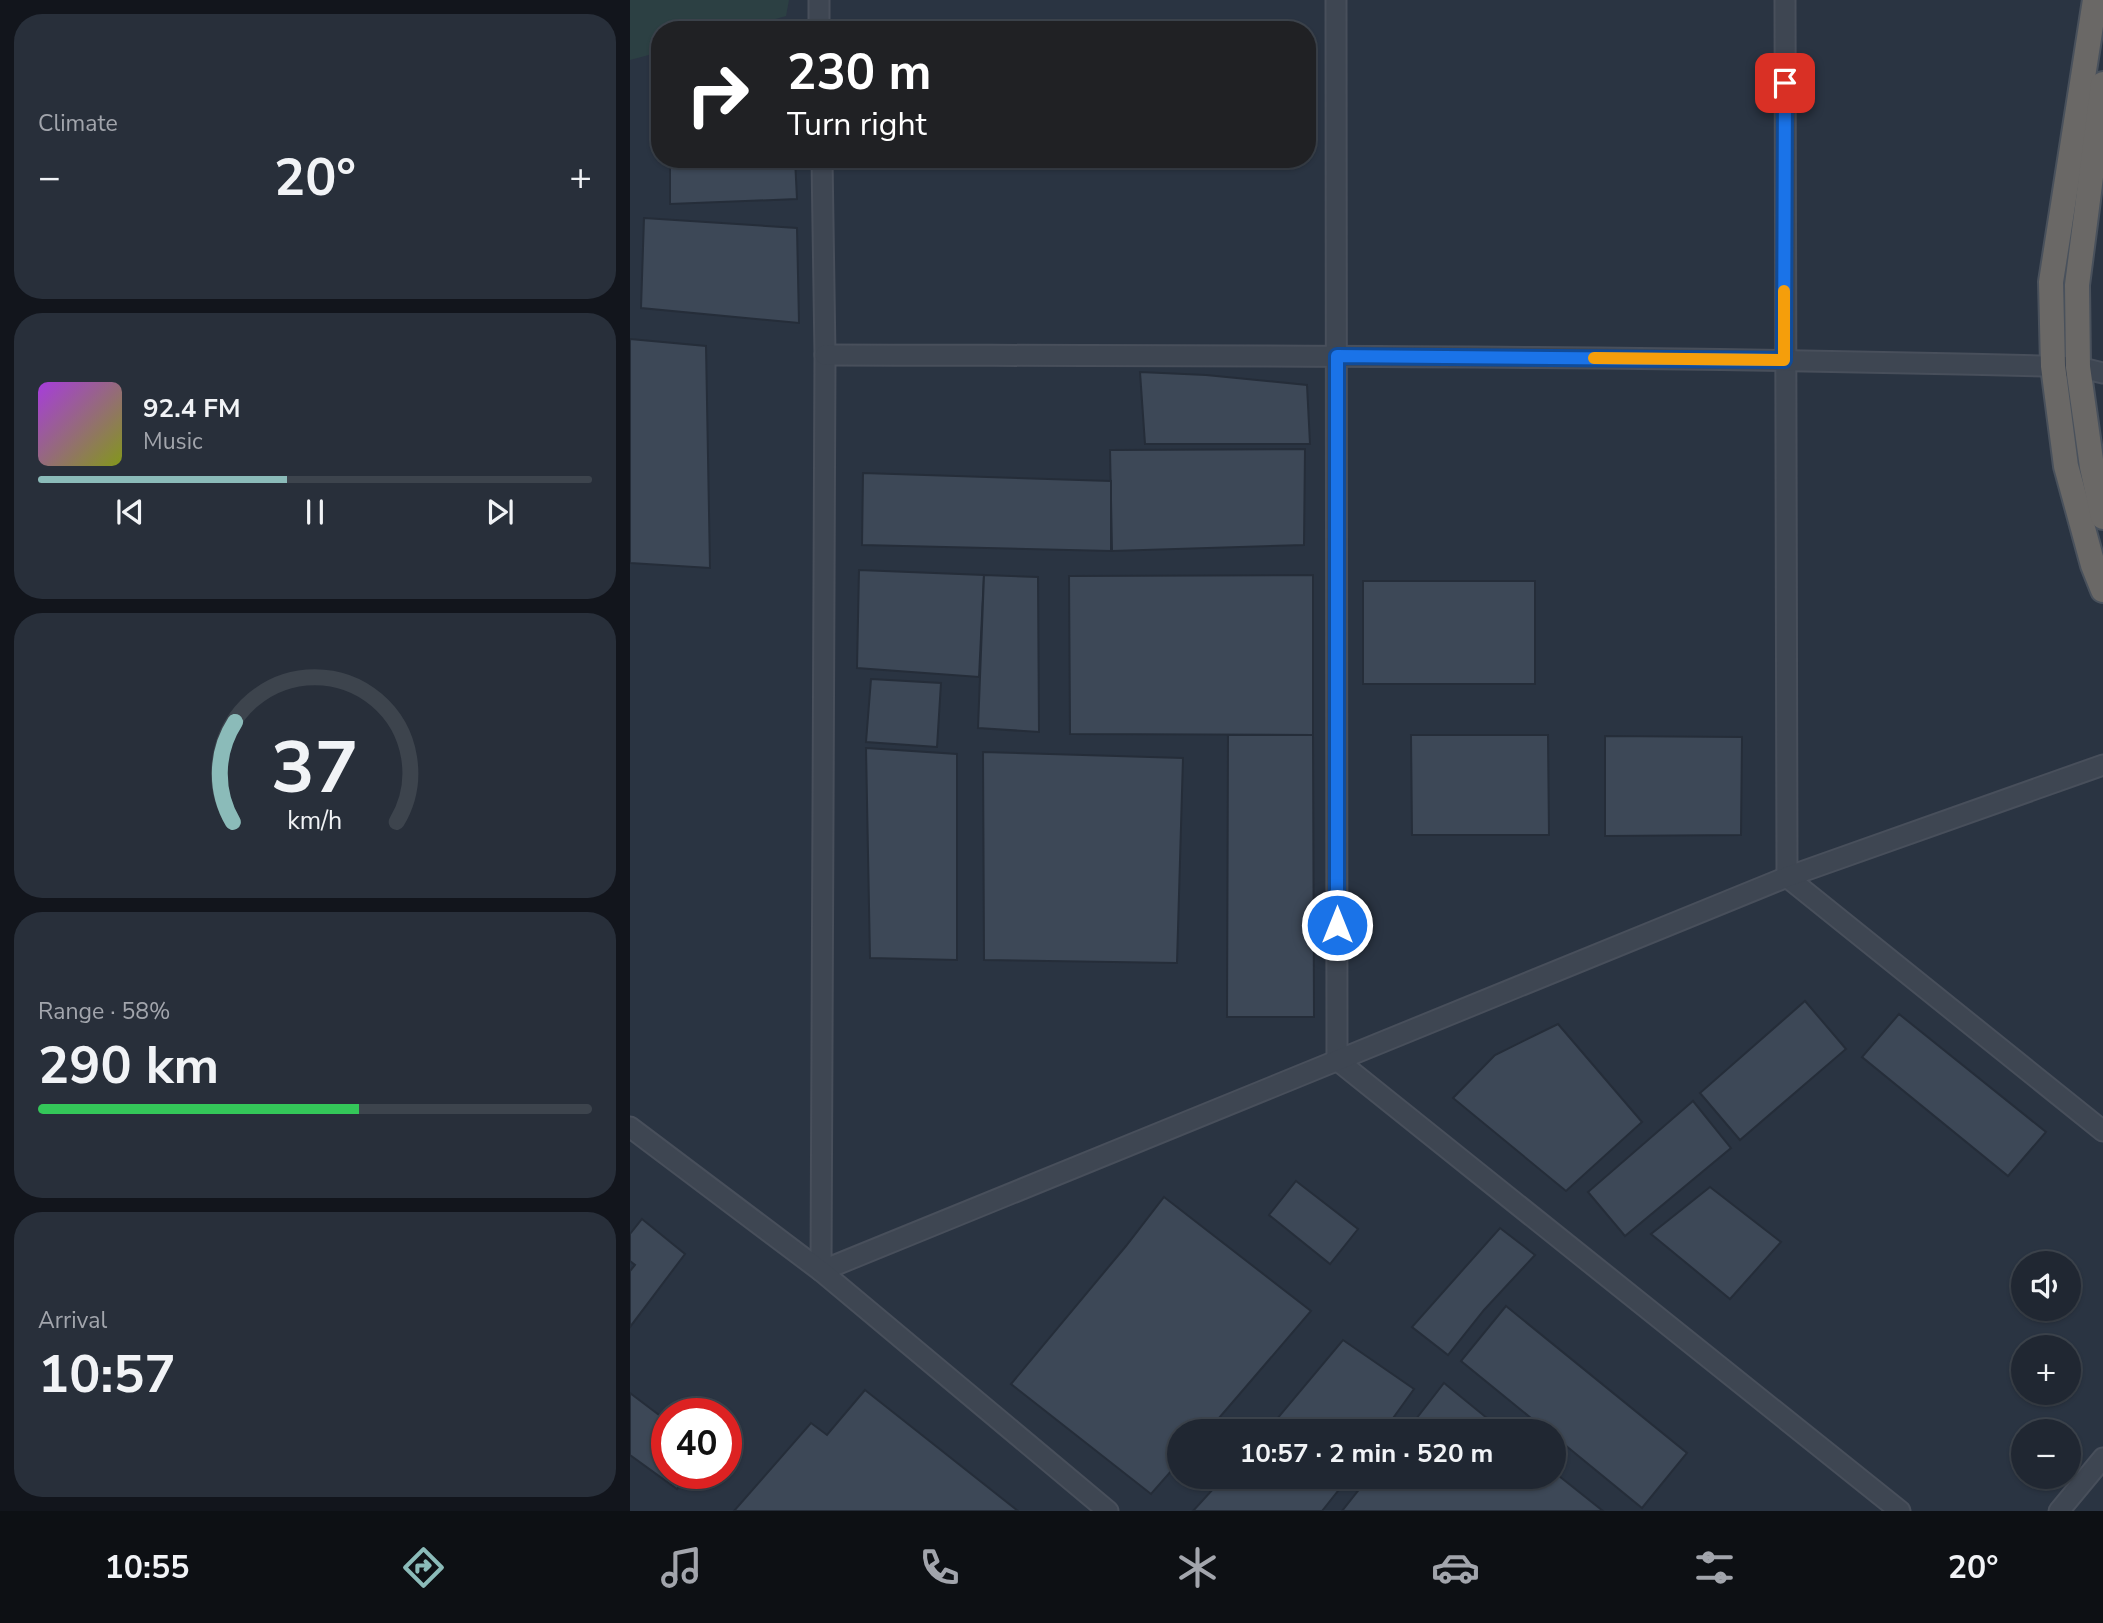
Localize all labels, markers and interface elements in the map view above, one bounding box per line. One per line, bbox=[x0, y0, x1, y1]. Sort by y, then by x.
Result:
text: 230 m bbox=[787, 39, 931, 106]
icon: right bbox=[672, 49, 763, 140]
pin bbox=[1755, 53, 1815, 113]
icon: arrive bbox=[1766, 64, 1804, 102]
text: Turn right bbox=[787, 103, 927, 146]
text: Climate bbox=[38, 108, 118, 139]
text: 20° bbox=[274, 142, 356, 213]
text: − bbox=[38, 152, 61, 203]
text: + bbox=[569, 152, 592, 203]
text: 92.4 FM bbox=[143, 391, 240, 426]
text: Music bbox=[143, 426, 203, 457]
icon: previous bbox=[111, 493, 149, 531]
icon: pause bbox=[296, 493, 334, 531]
icon: next bbox=[481, 493, 519, 531]
text: 37 bbox=[271, 718, 359, 818]
text: km/h bbox=[287, 803, 343, 837]
position arrow bbox=[1300, 888, 1374, 962]
text: Range · 58% bbox=[38, 996, 170, 1027]
text: 290 km bbox=[38, 1030, 219, 1101]
map controls bbox=[2011, 1251, 2081, 1489]
button: sound bbox=[2011, 1251, 2081, 1321]
text: Arrival bbox=[38, 1305, 107, 1336]
button: + bbox=[2011, 1335, 2081, 1405]
text: 10:57 bbox=[38, 1339, 176, 1410]
speed limit sign: 40 bbox=[651, 1398, 742, 1489]
button: − bbox=[2011, 1419, 2081, 1489]
text: 10:57 · 2 min · 520 m bbox=[1240, 1436, 1493, 1471]
icon: directions bbox=[399, 1543, 448, 1592]
icon: music bbox=[657, 1543, 706, 1592]
icon: phone bbox=[915, 1543, 964, 1592]
icon: climate bbox=[1173, 1543, 1222, 1592]
icon: car bbox=[1431, 1543, 1480, 1592]
icon: filters bbox=[1690, 1543, 1739, 1592]
text: 10:55 bbox=[105, 1546, 189, 1589]
text: 20° bbox=[1948, 1546, 1998, 1589]

